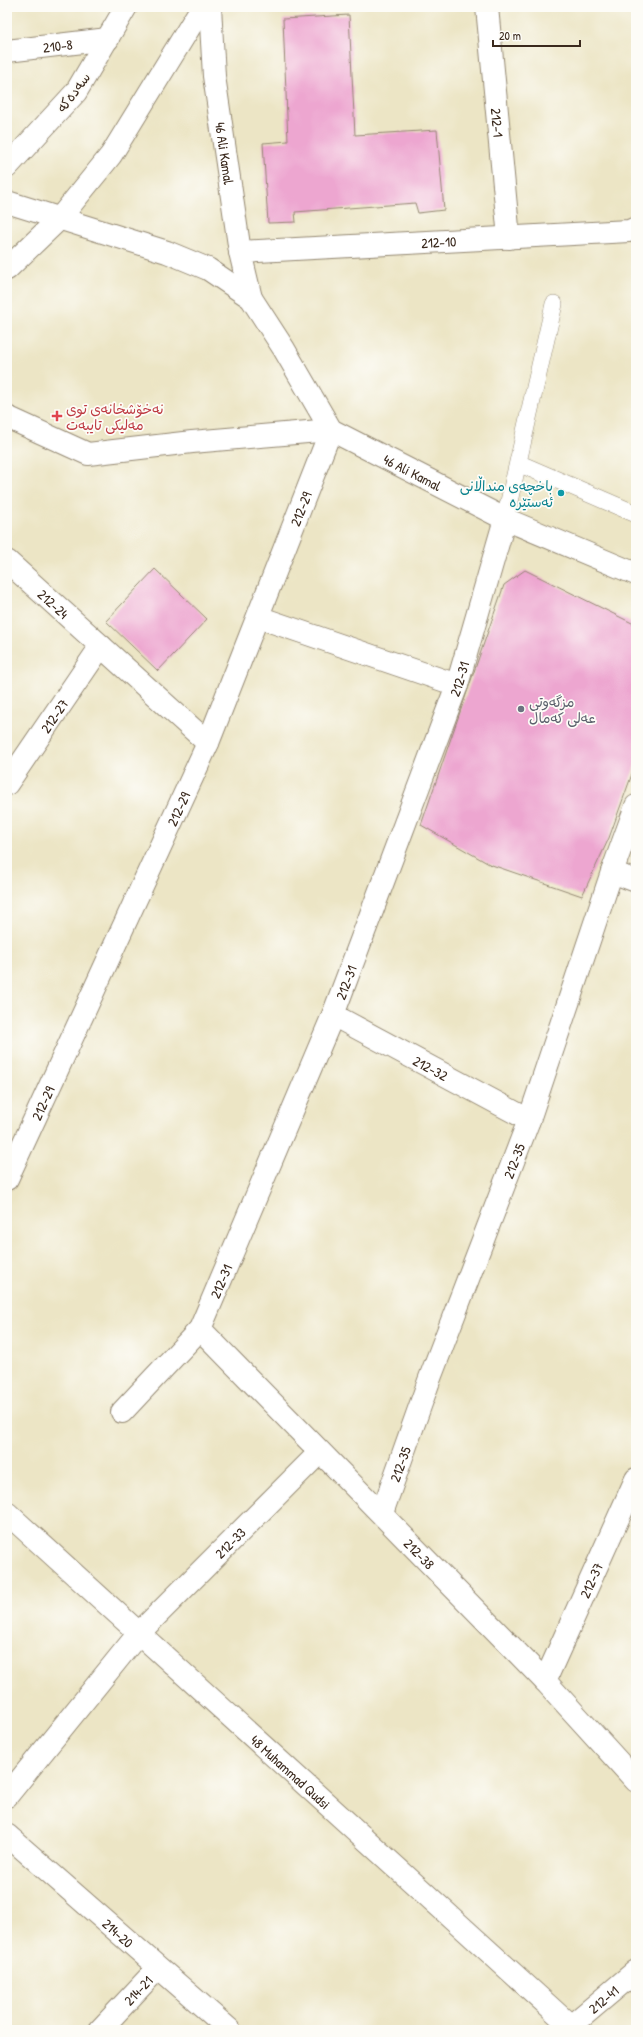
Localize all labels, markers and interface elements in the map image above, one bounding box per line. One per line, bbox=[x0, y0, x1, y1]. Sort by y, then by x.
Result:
scale bar bbox=[493, 22, 580, 48]
text: 20 m bbox=[499, 27, 521, 44]
street label: 210-8 bbox=[42, 34, 73, 56]
street label: سەدەکە bbox=[52, 68, 94, 116]
street label: 212-1 bbox=[487, 107, 509, 138]
street label: 46 Ali Kamal bbox=[211, 121, 239, 186]
street label: 212-10 bbox=[421, 231, 457, 252]
place label: نەخۆشخانەی توی مەلیكی تایبەت bbox=[66, 399, 164, 434]
marker: نەخۆشخانەی توی مەلیكی تایبەت bbox=[51, 410, 63, 422]
street label: 46 Ali Kamal bbox=[380, 449, 445, 495]
place label: باخچەی منداڵانی ئەستێرە bbox=[460, 476, 553, 511]
marker: باخچەی منداڵانی ئەستێرە bbox=[556, 488, 566, 498]
street label: 212-29 bbox=[285, 489, 315, 529]
street label: 212-24 bbox=[34, 584, 73, 622]
street label: 212-31 bbox=[444, 659, 473, 699]
place label: مزگەوتی عەلی کەمال bbox=[529, 692, 596, 727]
street label: 212-27 bbox=[35, 695, 72, 736]
marker: مزگەوتی عەلی کەمال bbox=[516, 704, 526, 714]
street label: 212-29 bbox=[162, 788, 194, 829]
street label: 212-31 bbox=[330, 962, 360, 1002]
street label: 212-32 bbox=[410, 1050, 452, 1085]
street label: 212-29 bbox=[26, 1083, 58, 1123]
street label: 212-35 bbox=[498, 1140, 529, 1181]
street label: 212-31 bbox=[205, 1261, 236, 1301]
street label: 212-35 bbox=[384, 1444, 414, 1484]
street label: 212-33 bbox=[210, 1523, 249, 1562]
street label: 212-38 bbox=[400, 1534, 439, 1573]
street label: 212-37 bbox=[574, 1559, 607, 1601]
street label: 48 Muhammad Qudsi bbox=[247, 1730, 335, 1813]
street label: 214-20 bbox=[99, 1914, 138, 1951]
street label: 214-21 bbox=[119, 1971, 156, 2009]
street label: 212-41 bbox=[584, 1981, 622, 2017]

